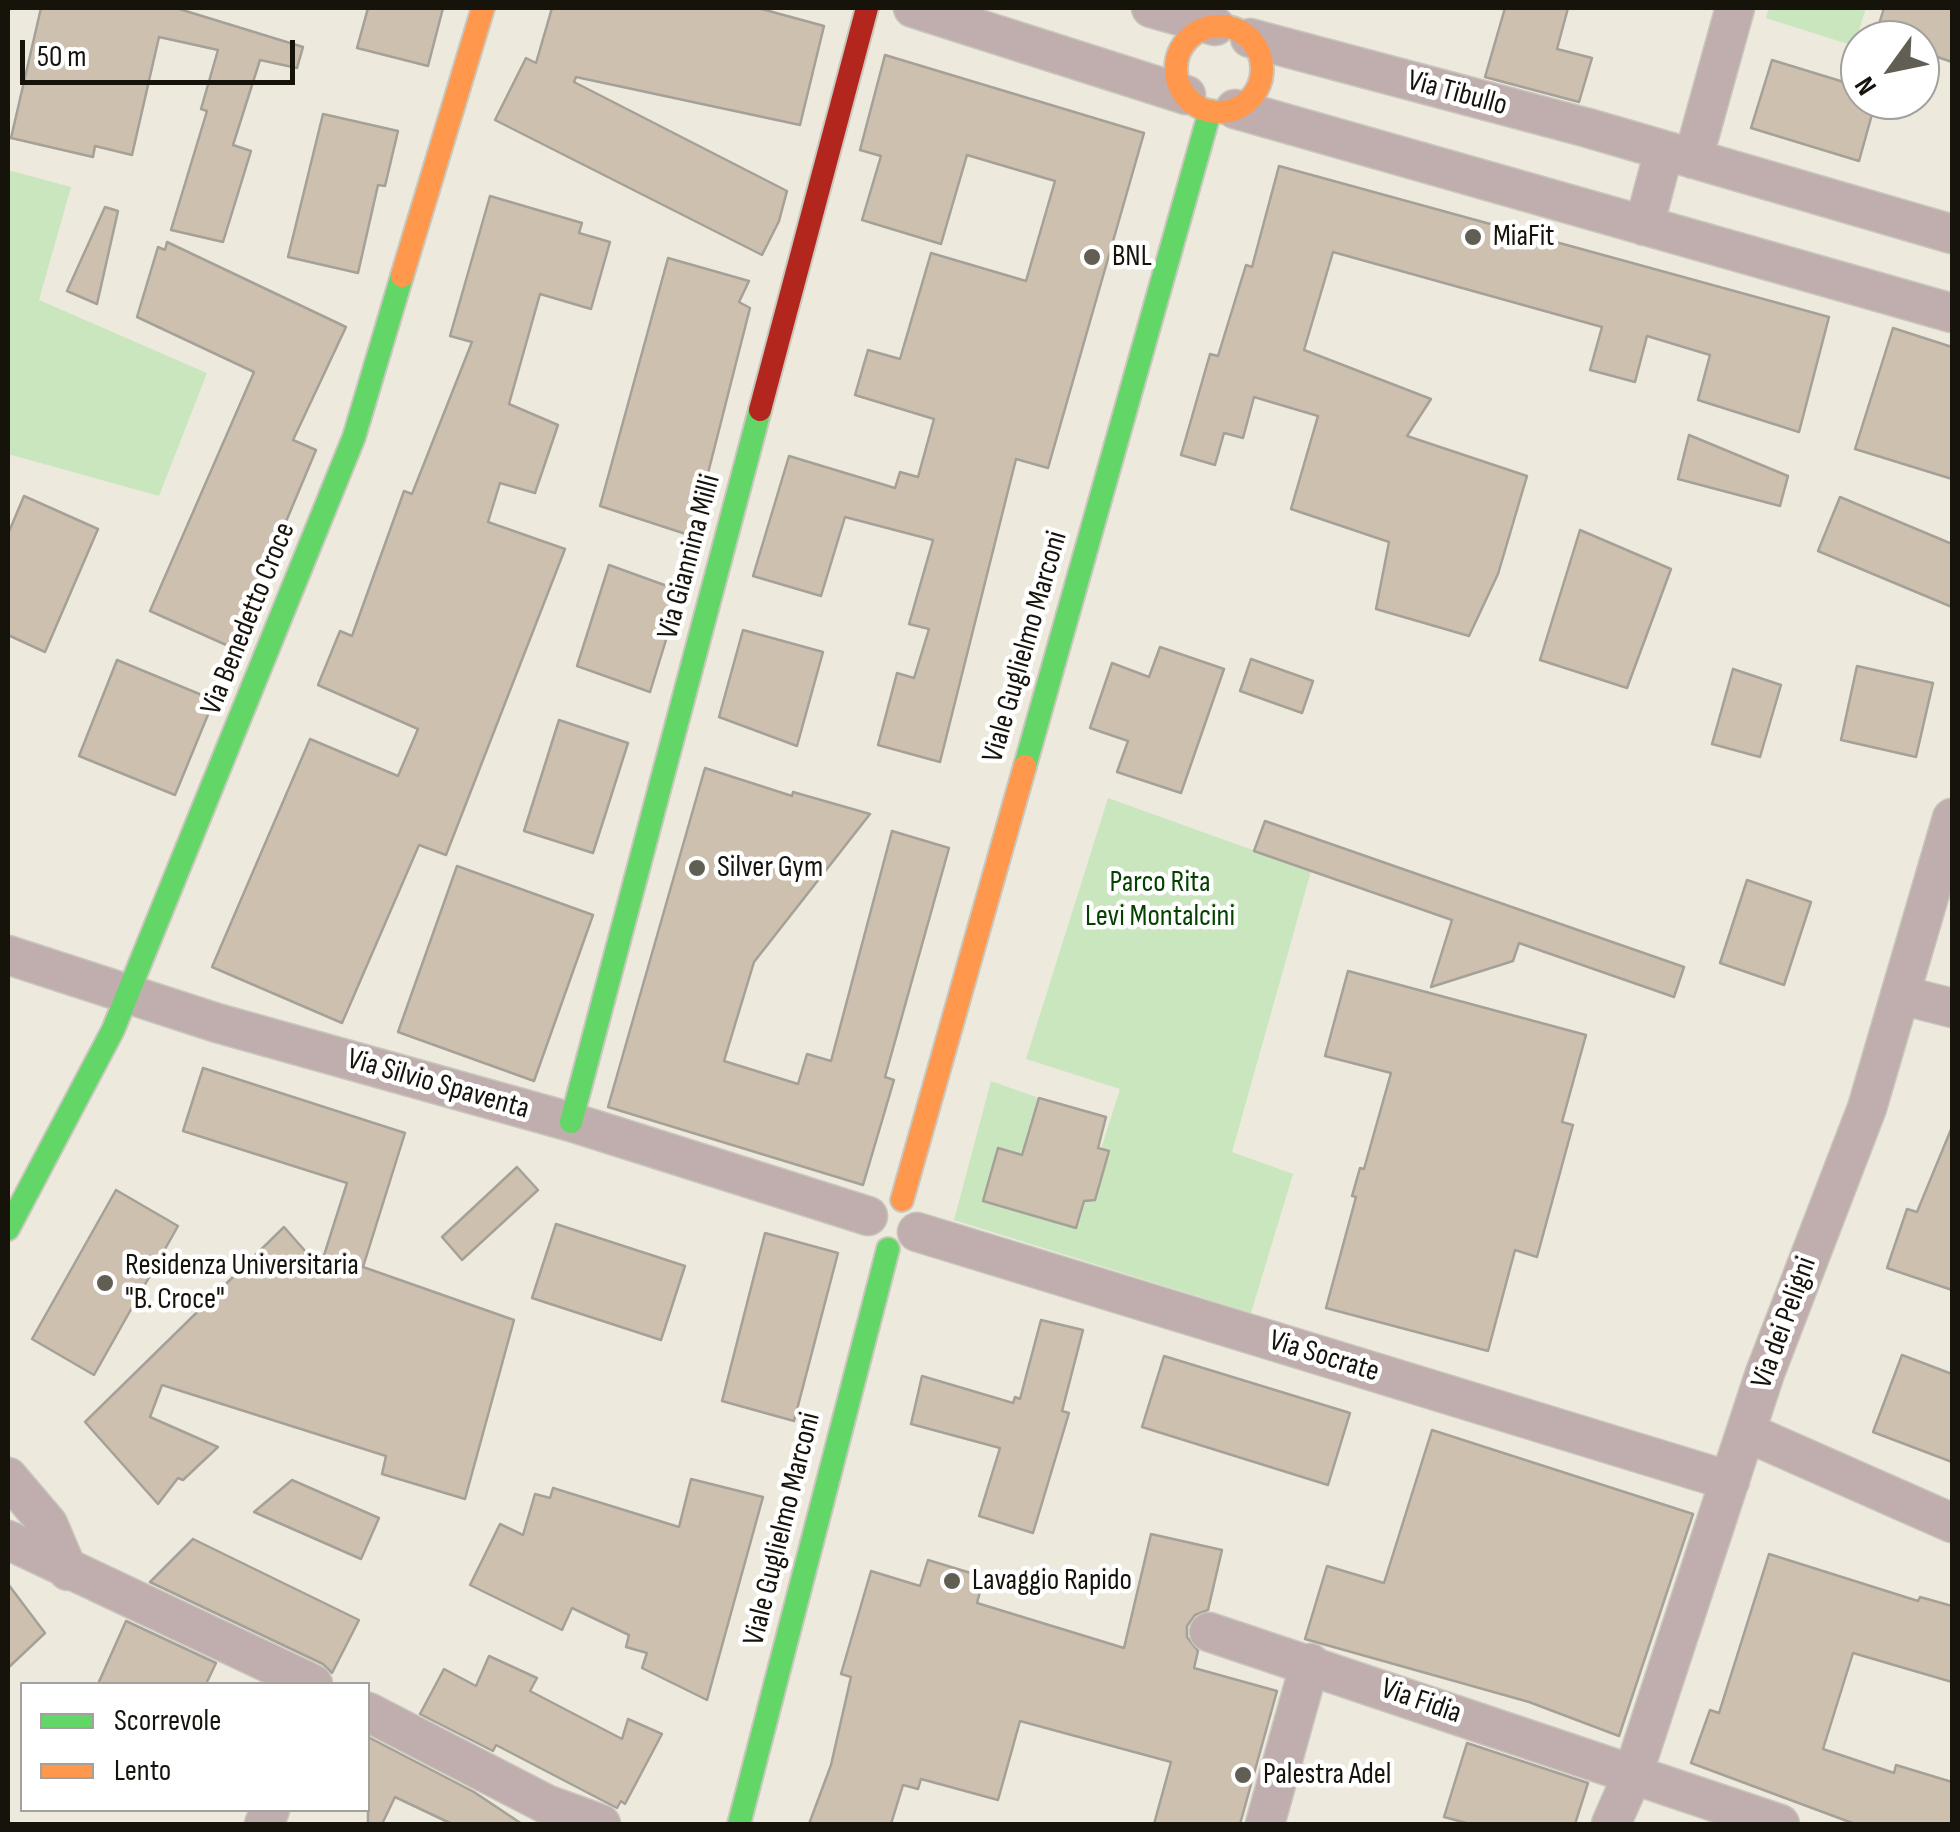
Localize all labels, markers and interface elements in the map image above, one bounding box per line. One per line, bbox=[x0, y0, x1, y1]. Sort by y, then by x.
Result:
scale bar bbox=[25, 20, 300, 82]
north arrow bbox=[1840, 20, 1940, 120]
text: 50 m bbox=[37, 39, 86, 75]
street label: Via Tibullo bbox=[1403, 63, 1511, 125]
text: N bbox=[1848, 70, 1884, 101]
place label: MiaFit bbox=[1493, 219, 1554, 255]
marker: MiaFit bbox=[1462, 226, 1484, 248]
place label: BNL bbox=[1112, 239, 1152, 275]
marker: BNL bbox=[1081, 246, 1103, 268]
street label: Via Giannina Milli bbox=[651, 471, 729, 643]
street label: Via Benedetto Croce bbox=[194, 518, 304, 720]
street label: Viale Guglielmo Marconi bbox=[976, 527, 1076, 767]
place label: Silver Gym bbox=[717, 850, 823, 886]
marker: Silver Gym bbox=[686, 857, 708, 879]
park label: Parco Rita Levi Montalcini bbox=[1085, 865, 1235, 936]
street label: Via Silvio Spaventa bbox=[343, 1042, 533, 1128]
place label: Residenza Universitaria "B. Croce" bbox=[125, 1248, 359, 1318]
street label: Via dei Peligni bbox=[1745, 1252, 1825, 1394]
marker: Residenza Universitaria "B. Croce" bbox=[94, 1272, 116, 1294]
street label: Via Socrate bbox=[1265, 1323, 1383, 1391]
street label: Viale Guglielmo Marconi bbox=[737, 1409, 829, 1649]
place label: Lavaggio Rapido bbox=[972, 1563, 1132, 1599]
marker: Lavaggio Rapido bbox=[941, 1570, 963, 1592]
street label: Via Fidia bbox=[1376, 1672, 1466, 1732]
legend bbox=[20, 1682, 370, 1812]
text: Scorrevole bbox=[114, 1703, 221, 1739]
text: Lento bbox=[114, 1753, 171, 1789]
place label: Palestra Adel bbox=[1263, 1757, 1391, 1793]
marker: Palestra Adel bbox=[1232, 1764, 1254, 1786]

